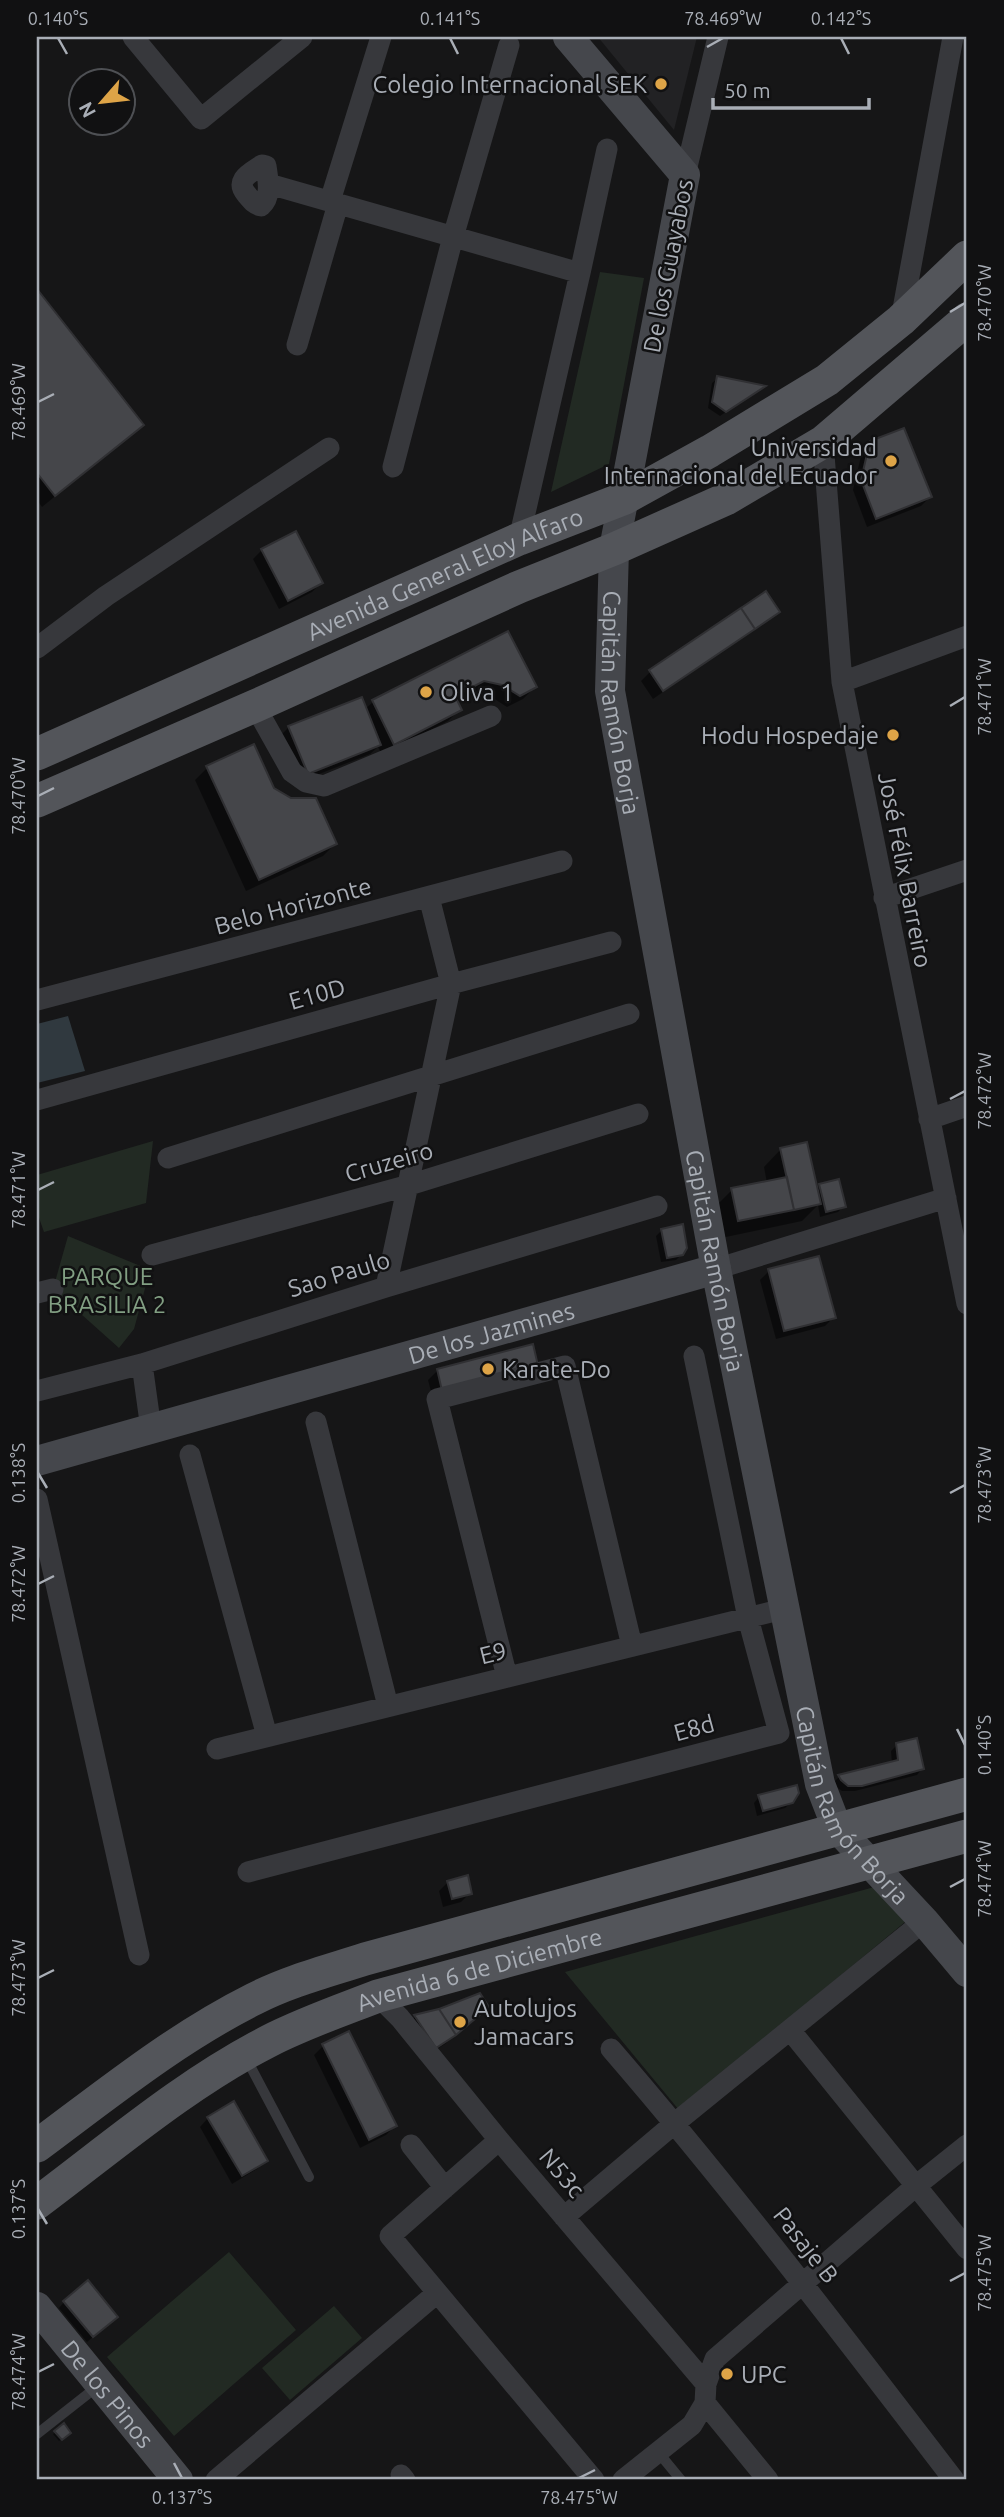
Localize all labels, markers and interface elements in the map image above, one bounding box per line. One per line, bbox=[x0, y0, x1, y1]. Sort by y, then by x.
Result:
text: 0.140°S bbox=[28, 8, 88, 28]
text: 0.141°S bbox=[420, 8, 480, 28]
text: 78.469°W bbox=[684, 8, 762, 28]
text: 0.142°S bbox=[811, 8, 871, 28]
north arrow bbox=[66, 66, 136, 136]
scale bar bbox=[713, 66, 869, 110]
place label: Colegio Internacional SEK bbox=[372, 71, 647, 98]
marker: Colegio Internacional SEK bbox=[653, 76, 669, 92]
text: 50 m bbox=[724, 78, 771, 102]
text: N bbox=[74, 99, 100, 121]
street label: De los Guayabos bbox=[638, 177, 698, 355]
text: 78.470°W bbox=[974, 264, 994, 342]
text: 78.469°W bbox=[8, 363, 28, 441]
place label: Universidad Internacional del Ecuador bbox=[604, 434, 877, 489]
marker: Universidad Internacional del Ecuador bbox=[883, 453, 899, 469]
street label: Avenida General Eloy Alfaro bbox=[303, 502, 587, 645]
street label: Capitán Ramón Borja bbox=[596, 590, 646, 817]
text: 78.471°W bbox=[974, 658, 994, 736]
place label: Oliva 1 bbox=[440, 679, 514, 706]
marker: Oliva 1 bbox=[418, 684, 434, 700]
place label: Hodu Hospedaje bbox=[701, 722, 879, 749]
marker: Hodu Hospedaje bbox=[885, 727, 901, 743]
text: 78.470°W bbox=[8, 757, 28, 835]
street label: José Félix Barreiro bbox=[873, 770, 937, 970]
street label: Belo Horizonte bbox=[212, 872, 374, 940]
street label: E10D bbox=[286, 973, 348, 1015]
text: 78.472°W bbox=[974, 1052, 994, 1130]
street label: Cruzeiro bbox=[342, 1137, 436, 1187]
street label: Capitán Ramón Borja bbox=[681, 1147, 750, 1374]
text: 78.471°W bbox=[8, 1151, 28, 1229]
street label: Sao Paulo bbox=[285, 1246, 393, 1302]
park label: PARQUE BRASILIA 2 bbox=[48, 1263, 166, 1318]
street label: De los Jazmines bbox=[405, 1296, 577, 1369]
place label: Karate-Do bbox=[502, 1356, 611, 1383]
marker: Karate-Do bbox=[480, 1361, 496, 1377]
text: 0.138°S bbox=[8, 1443, 28, 1503]
text: 78.473°W bbox=[974, 1446, 994, 1524]
text: 78.472°W bbox=[8, 1545, 28, 1623]
street label: E9 bbox=[477, 1637, 509, 1669]
street label: Capitán Ramón Borja bbox=[791, 1703, 915, 1910]
street label: E8d bbox=[671, 1710, 717, 1746]
text: 0.140°S bbox=[974, 1715, 994, 1775]
text: 78.474°W bbox=[974, 1840, 994, 1918]
street label: Avenida 6 de Diciembre bbox=[353, 1922, 605, 2016]
text: 78.473°W bbox=[8, 1939, 28, 2017]
place label: Autolujos Jamacars bbox=[474, 1995, 577, 2050]
marker: Autolujos Jamacars bbox=[452, 2014, 468, 2030]
street label: N53c bbox=[534, 2143, 590, 2203]
text: 0.137°S bbox=[8, 2179, 28, 2239]
street label: Pasaje B bbox=[768, 2202, 844, 2288]
text: 78.475°W bbox=[974, 2234, 994, 2312]
text: 78.474°W bbox=[8, 2333, 28, 2411]
street label: De los Pinos bbox=[56, 2335, 159, 2453]
place label: UPC bbox=[741, 2361, 787, 2388]
marker: UPC bbox=[719, 2366, 735, 2382]
text: 0.137°S bbox=[152, 2487, 212, 2507]
text: 78.475°W bbox=[540, 2487, 618, 2507]

